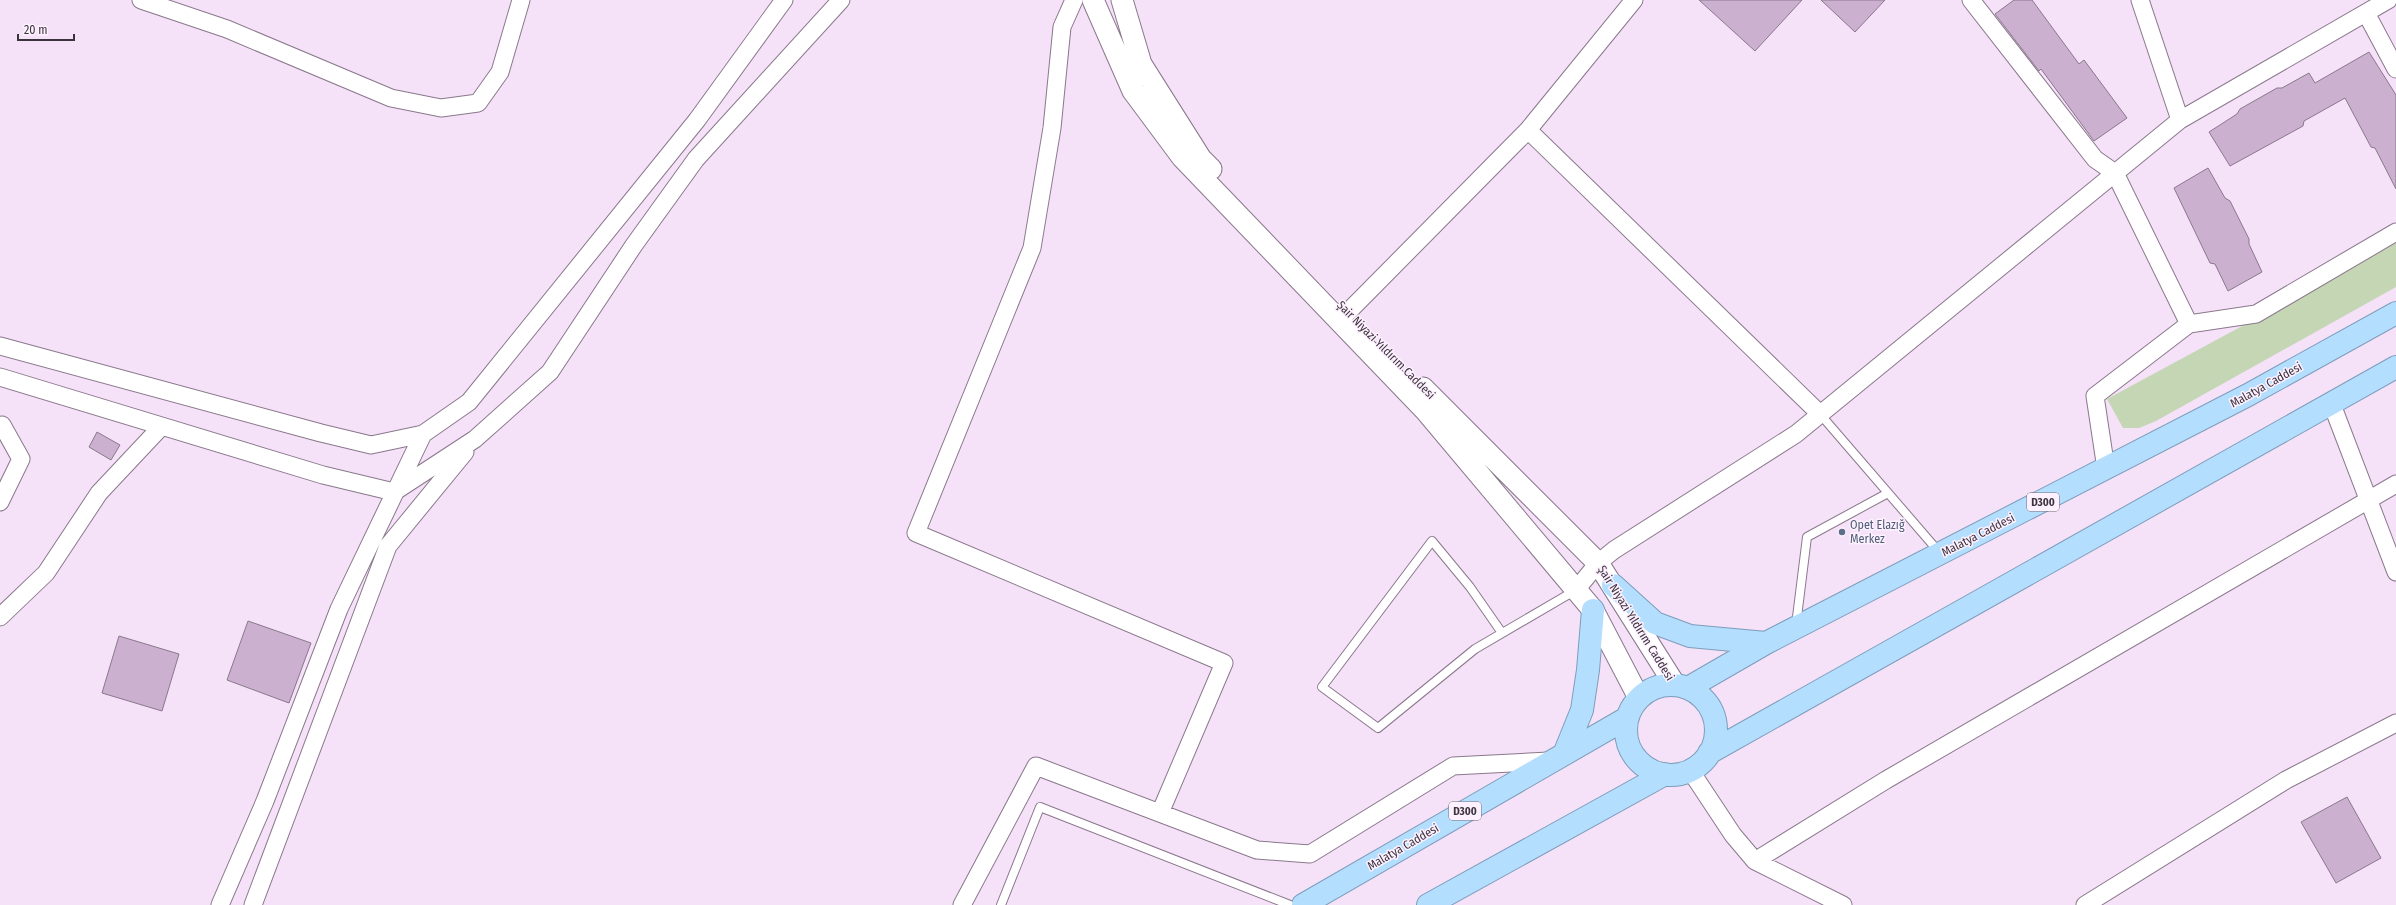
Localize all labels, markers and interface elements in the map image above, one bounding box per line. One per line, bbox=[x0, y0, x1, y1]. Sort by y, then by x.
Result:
scale bar bbox=[18, 16, 74, 42]
text: 20 m bbox=[24, 23, 48, 37]
street label: Şair Niyazi Yıldırım Caddesi bbox=[1334, 298, 1438, 402]
street label: Malatya Caddesi bbox=[2228, 360, 2304, 410]
road number: D300 bbox=[2027, 493, 2059, 511]
street label: Malatya Caddesi bbox=[1939, 511, 2017, 559]
place label: Opet Elazığ Merkez bbox=[1850, 518, 1905, 546]
marker: Opet Elazığ Merkez bbox=[1837, 527, 1847, 537]
street label: Şair Niyazi Yıldırım Caddesi bbox=[1595, 563, 1677, 683]
road number: D300 bbox=[1449, 802, 1481, 820]
street label: Malatya Caddesi bbox=[1365, 821, 1441, 873]

